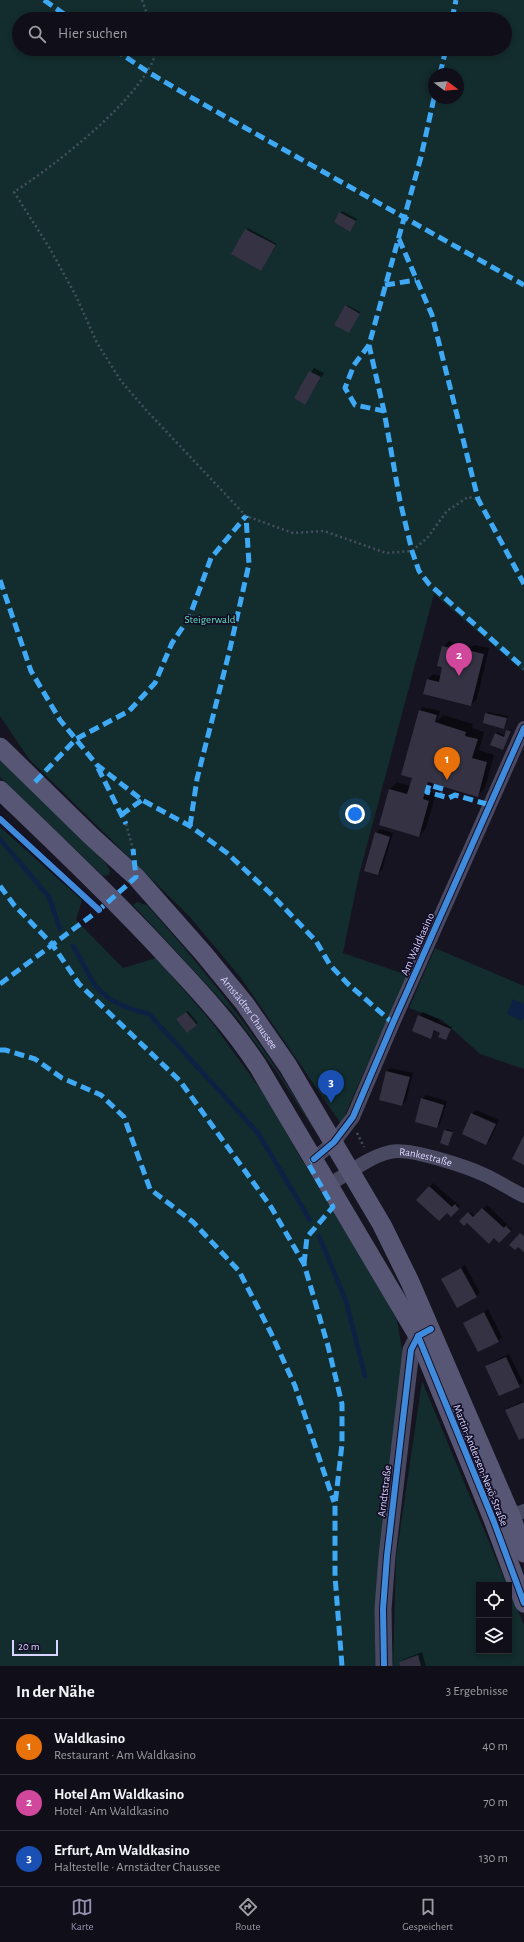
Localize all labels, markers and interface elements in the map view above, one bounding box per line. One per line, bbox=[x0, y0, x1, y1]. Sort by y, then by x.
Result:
search box bbox=[12, 12, 512, 56]
icon: search bbox=[26, 23, 48, 45]
text: Hier suchen bbox=[58, 26, 128, 41]
north arrow bbox=[428, 68, 464, 104]
park label: Steigerwald bbox=[184, 614, 236, 625]
pin: 2 bbox=[446, 643, 472, 676]
pin: 1 bbox=[434, 747, 460, 780]
your location bbox=[345, 804, 365, 824]
street label: Am Waldkasino bbox=[399, 911, 436, 977]
street label: Arnstädter Chaussee bbox=[218, 974, 280, 1051]
pin: 3 bbox=[318, 1070, 344, 1103]
street label: Rankestraße bbox=[399, 1146, 453, 1169]
street label: Martin-Andersen-Nexö-Straße bbox=[451, 1403, 510, 1528]
street label: Arndtstraße bbox=[376, 1465, 393, 1518]
map controls bbox=[476, 1582, 512, 1654]
button: locate bbox=[476, 1582, 512, 1618]
button: layers bbox=[476, 1618, 512, 1654]
scale bar bbox=[12, 1638, 58, 1657]
text: 20 m bbox=[18, 1641, 39, 1652]
text: In der Nähe bbox=[16, 1683, 95, 1700]
text: 3 Ergebnisse bbox=[446, 1685, 508, 1698]
text: Waldkasino bbox=[54, 1731, 125, 1746]
text: 1 bbox=[27, 1740, 31, 1753]
text: 40 m bbox=[482, 1740, 508, 1753]
text: Restaurant · Am Waldkasino bbox=[54, 1749, 196, 1762]
text: Hotel Am Waldkasino bbox=[54, 1787, 184, 1802]
text: 2 bbox=[26, 1796, 32, 1809]
text: 70 m bbox=[483, 1796, 508, 1809]
text: Hotel · Am Waldkasino bbox=[54, 1805, 169, 1818]
text: Erfurt, Am Waldkasino bbox=[54, 1843, 190, 1858]
text: 3 bbox=[26, 1852, 32, 1865]
text: 130 m bbox=[479, 1852, 508, 1865]
text: Haltestelle · Arnstädter Chaussee bbox=[54, 1861, 220, 1874]
tab: Karte bbox=[71, 1896, 94, 1933]
tab: Route bbox=[235, 1896, 261, 1933]
tab: Gespeichert bbox=[402, 1896, 453, 1933]

